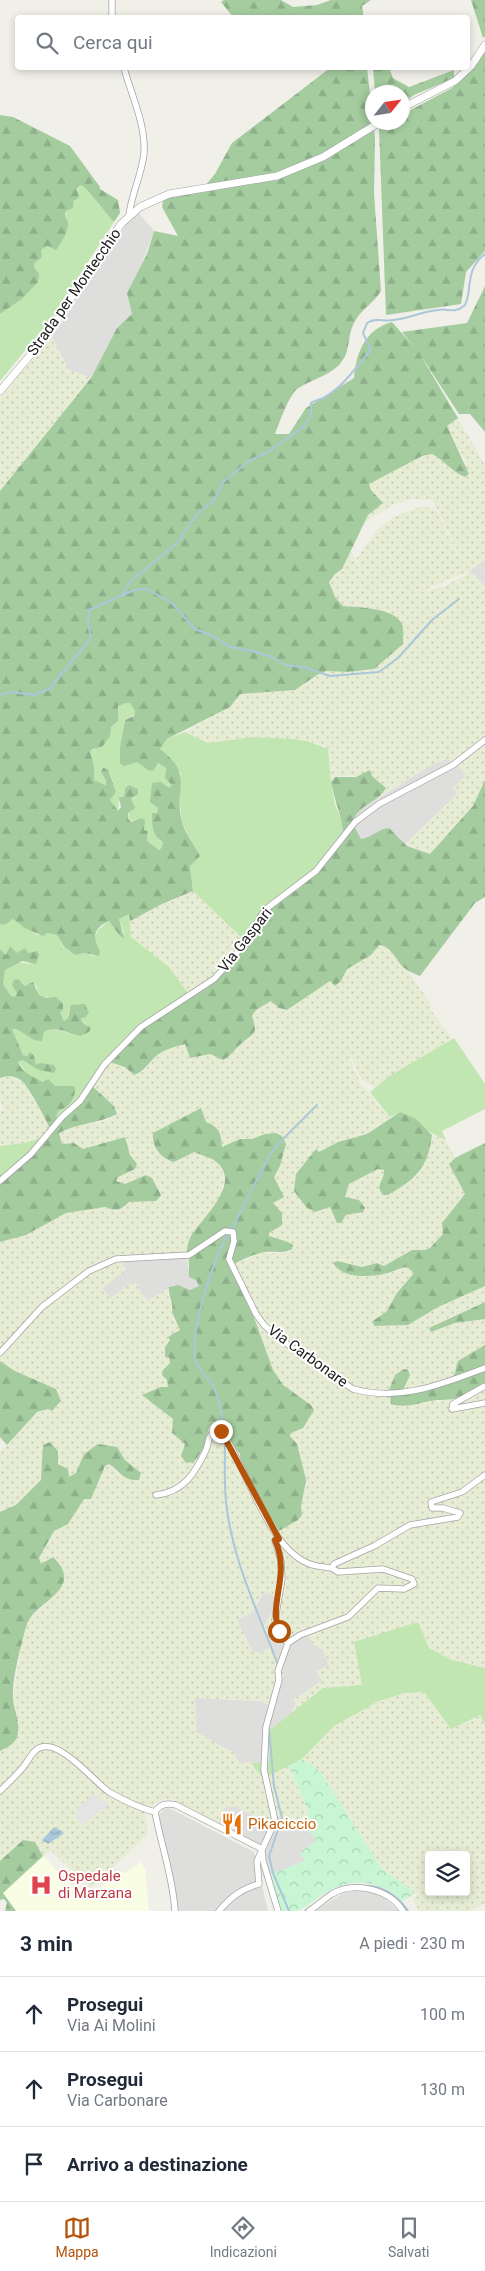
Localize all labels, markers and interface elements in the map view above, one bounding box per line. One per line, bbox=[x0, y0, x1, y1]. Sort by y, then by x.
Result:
search box bbox=[15, 15, 470, 70]
icon: search bbox=[33, 29, 61, 57]
text: Cerca qui bbox=[73, 31, 153, 54]
north arrow bbox=[365, 85, 410, 130]
street label: Strada per Montecchio bbox=[23, 225, 125, 359]
street label: Via Gaspari bbox=[214, 904, 276, 976]
street label: Via Carbonare bbox=[265, 1321, 352, 1391]
route end bbox=[210, 1420, 233, 1443]
route start bbox=[268, 1620, 291, 1643]
restaurant icon: Pikaciccio bbox=[219, 1811, 245, 1837]
place label: Pikaciccio bbox=[248, 1815, 316, 1833]
map controls bbox=[425, 1851, 470, 1896]
button: layers bbox=[425, 1851, 470, 1896]
place label: Ospedale di Marzana bbox=[58, 1867, 132, 1902]
hospital icon: Ospedale di Marzana bbox=[28, 1872, 54, 1898]
text: 3 min bbox=[20, 1932, 73, 1956]
text: A piedi · 230 m bbox=[359, 1934, 465, 1953]
text: Prosegui bbox=[67, 1993, 143, 2016]
icon: ahead bbox=[20, 2000, 48, 2028]
text: 100 m bbox=[420, 2005, 465, 2024]
text: Via Ai Molini bbox=[67, 2016, 156, 2035]
text: Prosegui bbox=[67, 2068, 143, 2091]
icon: ahead bbox=[20, 2075, 48, 2103]
text: 130 m bbox=[420, 2080, 465, 2099]
text: Via Carbonare bbox=[67, 2091, 168, 2110]
icon: arrive bbox=[20, 2150, 48, 2178]
text: Arrivo a destinazione bbox=[67, 2153, 248, 2176]
tab: Mappa bbox=[55, 2214, 99, 2260]
tab: Indicazioni bbox=[210, 2214, 277, 2260]
tab: Salvati bbox=[388, 2214, 430, 2260]

